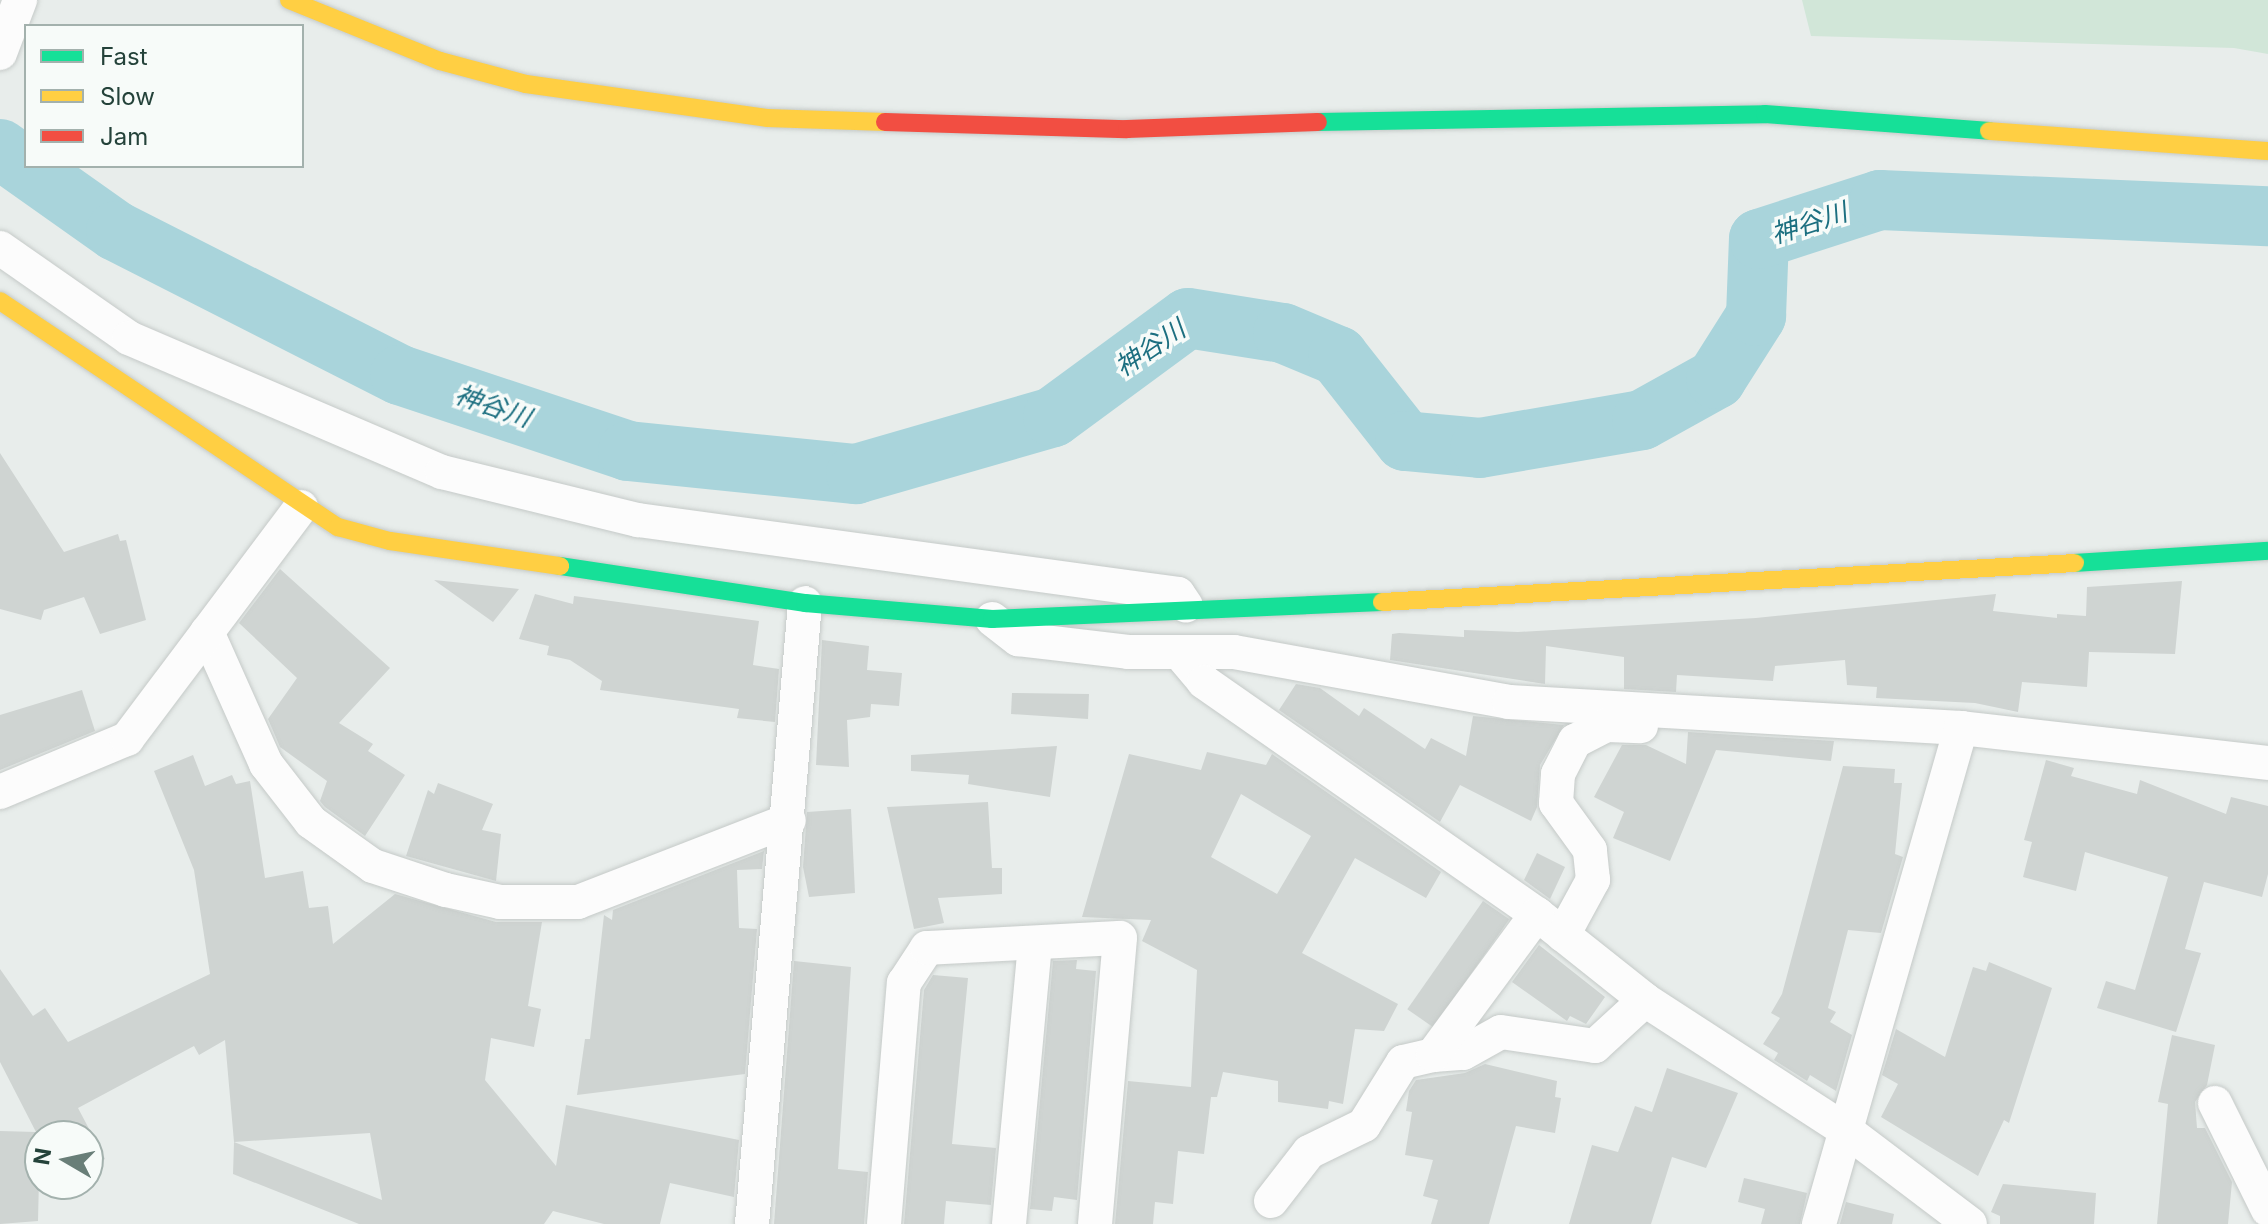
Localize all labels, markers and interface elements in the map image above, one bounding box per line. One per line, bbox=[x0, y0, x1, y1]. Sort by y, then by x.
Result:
legend bbox=[24, 24, 304, 168]
text: Fast bbox=[100, 42, 148, 71]
text: Slow bbox=[100, 82, 155, 111]
text: Jam bbox=[100, 122, 148, 151]
water label: 神谷川 bbox=[1767, 196, 1851, 250]
water label: 神谷川 bbox=[1109, 313, 1191, 383]
water label: 神谷川 bbox=[451, 379, 535, 433]
north arrow bbox=[24, 1120, 104, 1200]
text: N bbox=[28, 1146, 56, 1167]

